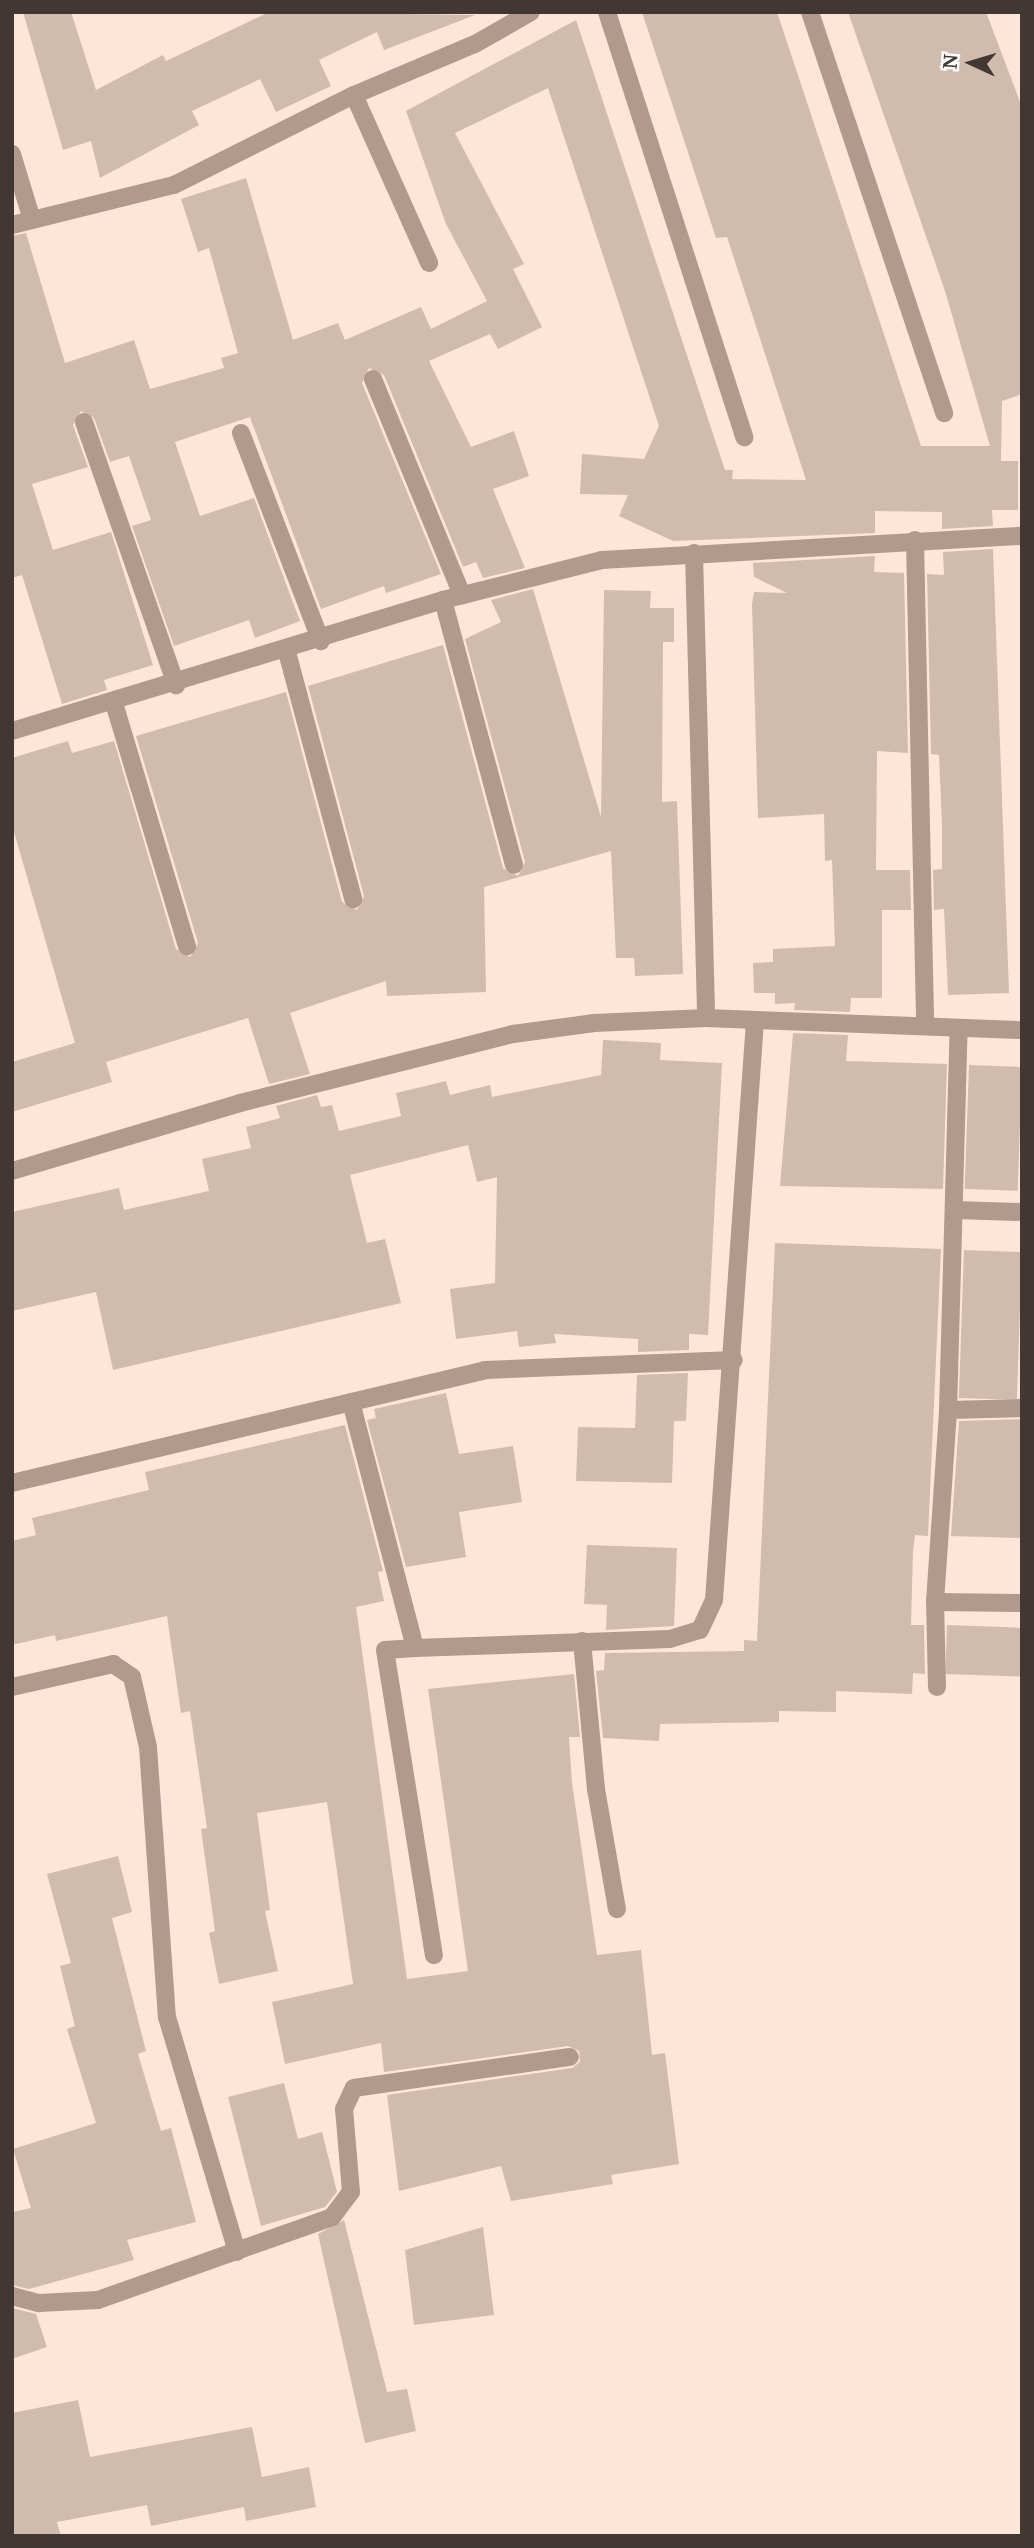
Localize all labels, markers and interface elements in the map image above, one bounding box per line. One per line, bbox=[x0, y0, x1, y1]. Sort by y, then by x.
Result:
north arrow bbox=[936, 28, 1006, 98]
text: N bbox=[937, 53, 964, 70]

